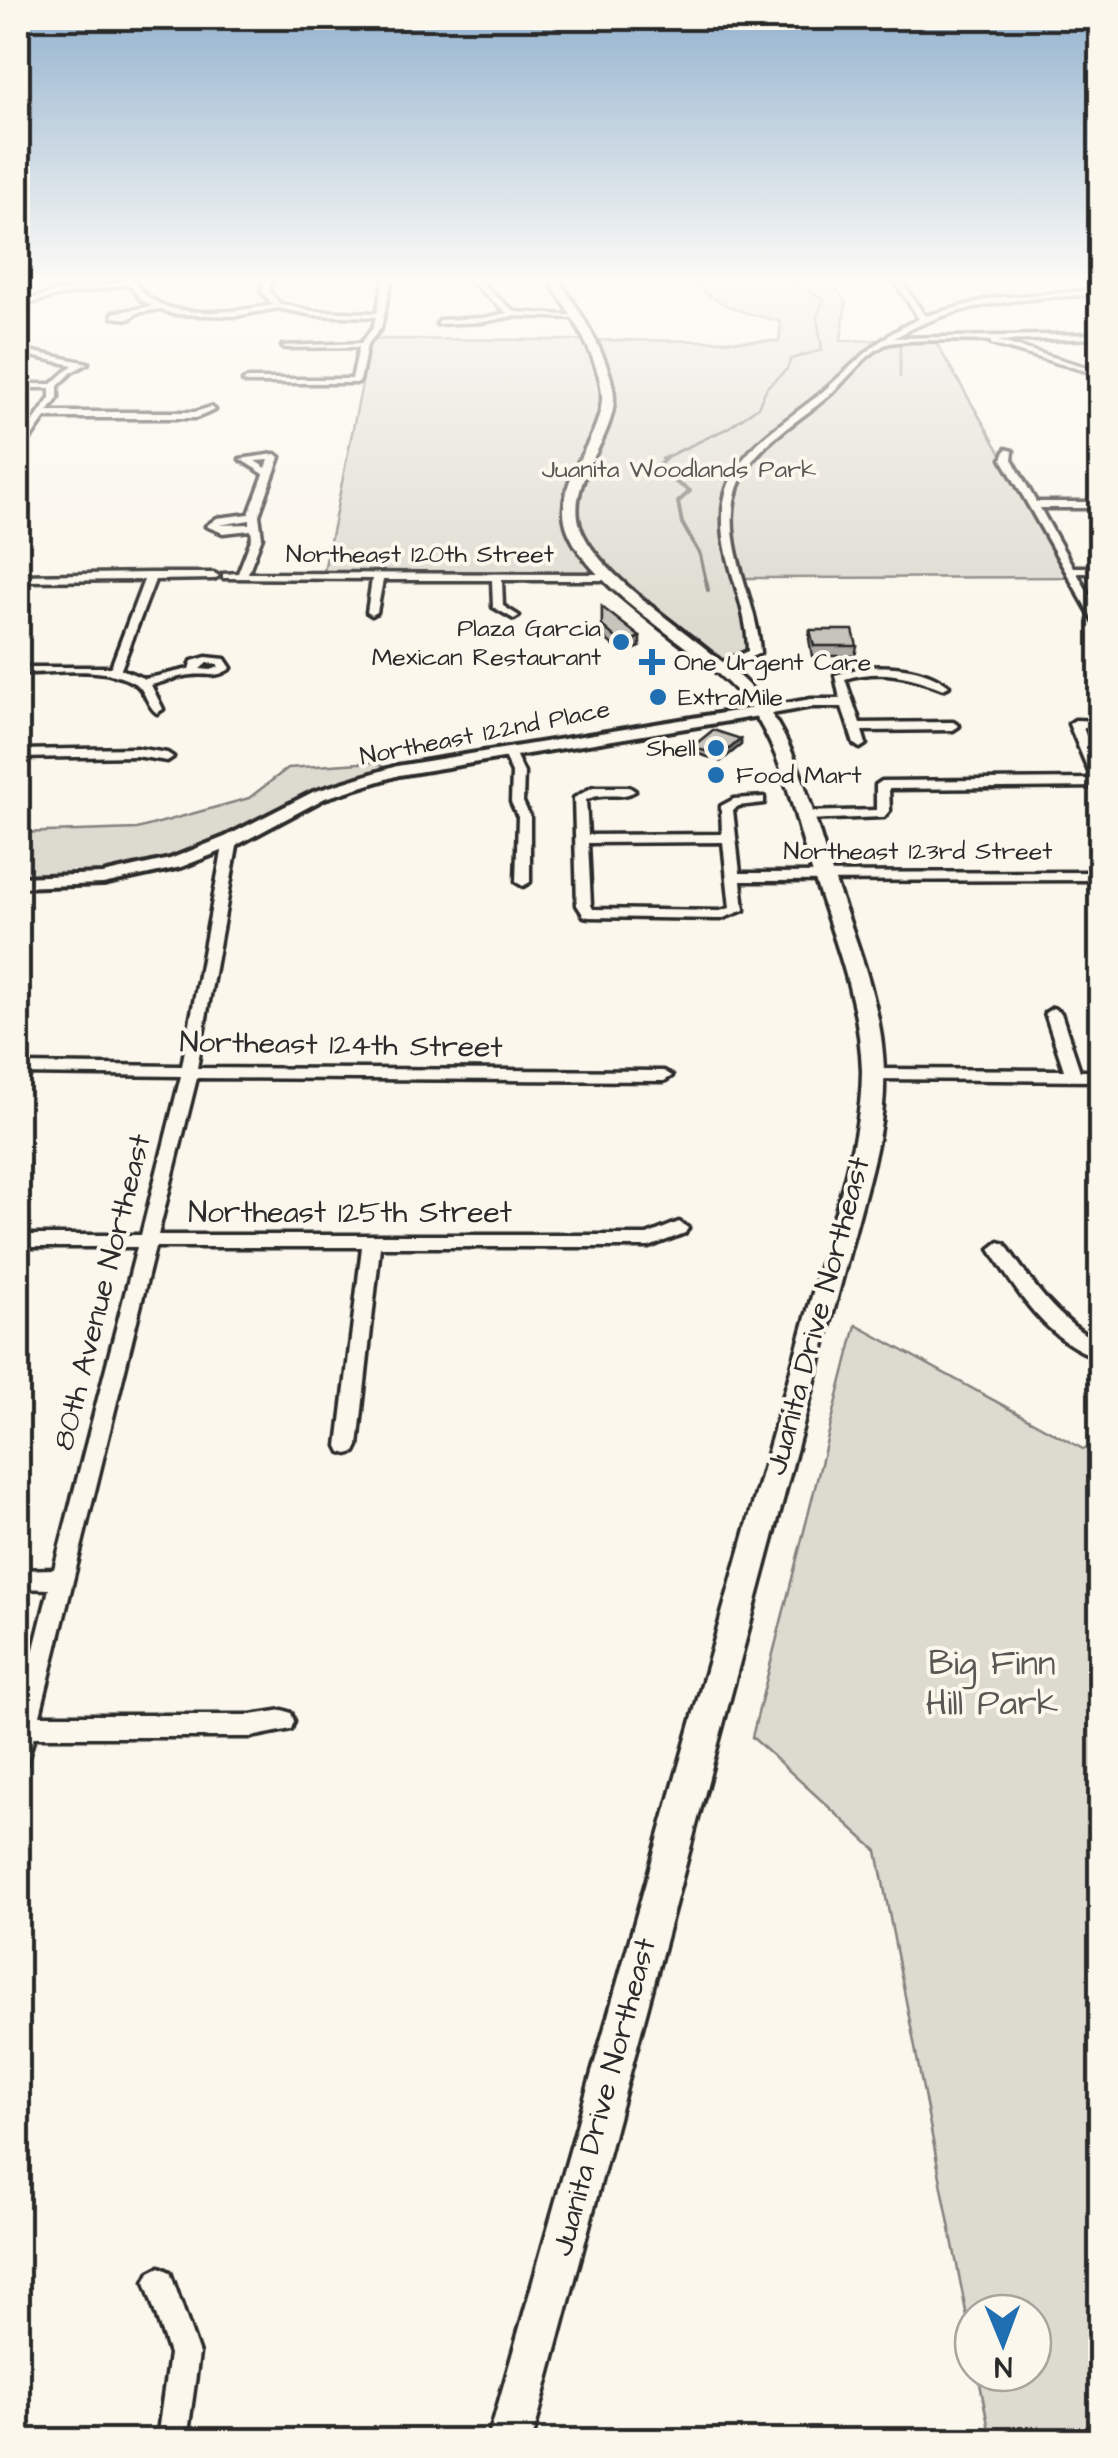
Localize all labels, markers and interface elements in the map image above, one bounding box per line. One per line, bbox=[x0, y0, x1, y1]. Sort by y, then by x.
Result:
park label: Juanita Woodlands Park bbox=[542, 452, 816, 487]
street label: Northeast 120th Street bbox=[286, 537, 554, 572]
place label: Plaza Garcia Mexican Restaurant bbox=[372, 611, 601, 675]
marker: Plaza Garcia Mexican Restaurant bbox=[610, 631, 632, 653]
place label: One Urgent Care bbox=[674, 645, 871, 681]
marker: One Urgent Care bbox=[639, 649, 665, 675]
place label: ExtraMile bbox=[678, 680, 783, 715]
marker: ExtraMile bbox=[647, 686, 669, 708]
street label: Northeast 122nd Place bbox=[357, 692, 613, 774]
place label: Shell bbox=[646, 731, 696, 766]
marker: Shell bbox=[705, 737, 727, 759]
place label: Food Mart bbox=[736, 758, 862, 793]
marker: Food Mart bbox=[705, 764, 727, 786]
street label: Northeast 123rd Street bbox=[784, 834, 1052, 869]
street label: Northeast 124th Street bbox=[179, 1021, 503, 1069]
street label: 80th Avenue Northeast bbox=[42, 1129, 162, 1455]
street label: Juanita Drive Northeast bbox=[755, 1152, 881, 1480]
street label: Northeast 125th Street bbox=[188, 1192, 512, 1234]
park label: Big Finn Hill Park bbox=[926, 1639, 1058, 1728]
street label: Juanita Drive Northeast bbox=[541, 1933, 667, 2261]
north arrow bbox=[953, 2293, 1053, 2393]
text: N bbox=[994, 2347, 1013, 2386]

